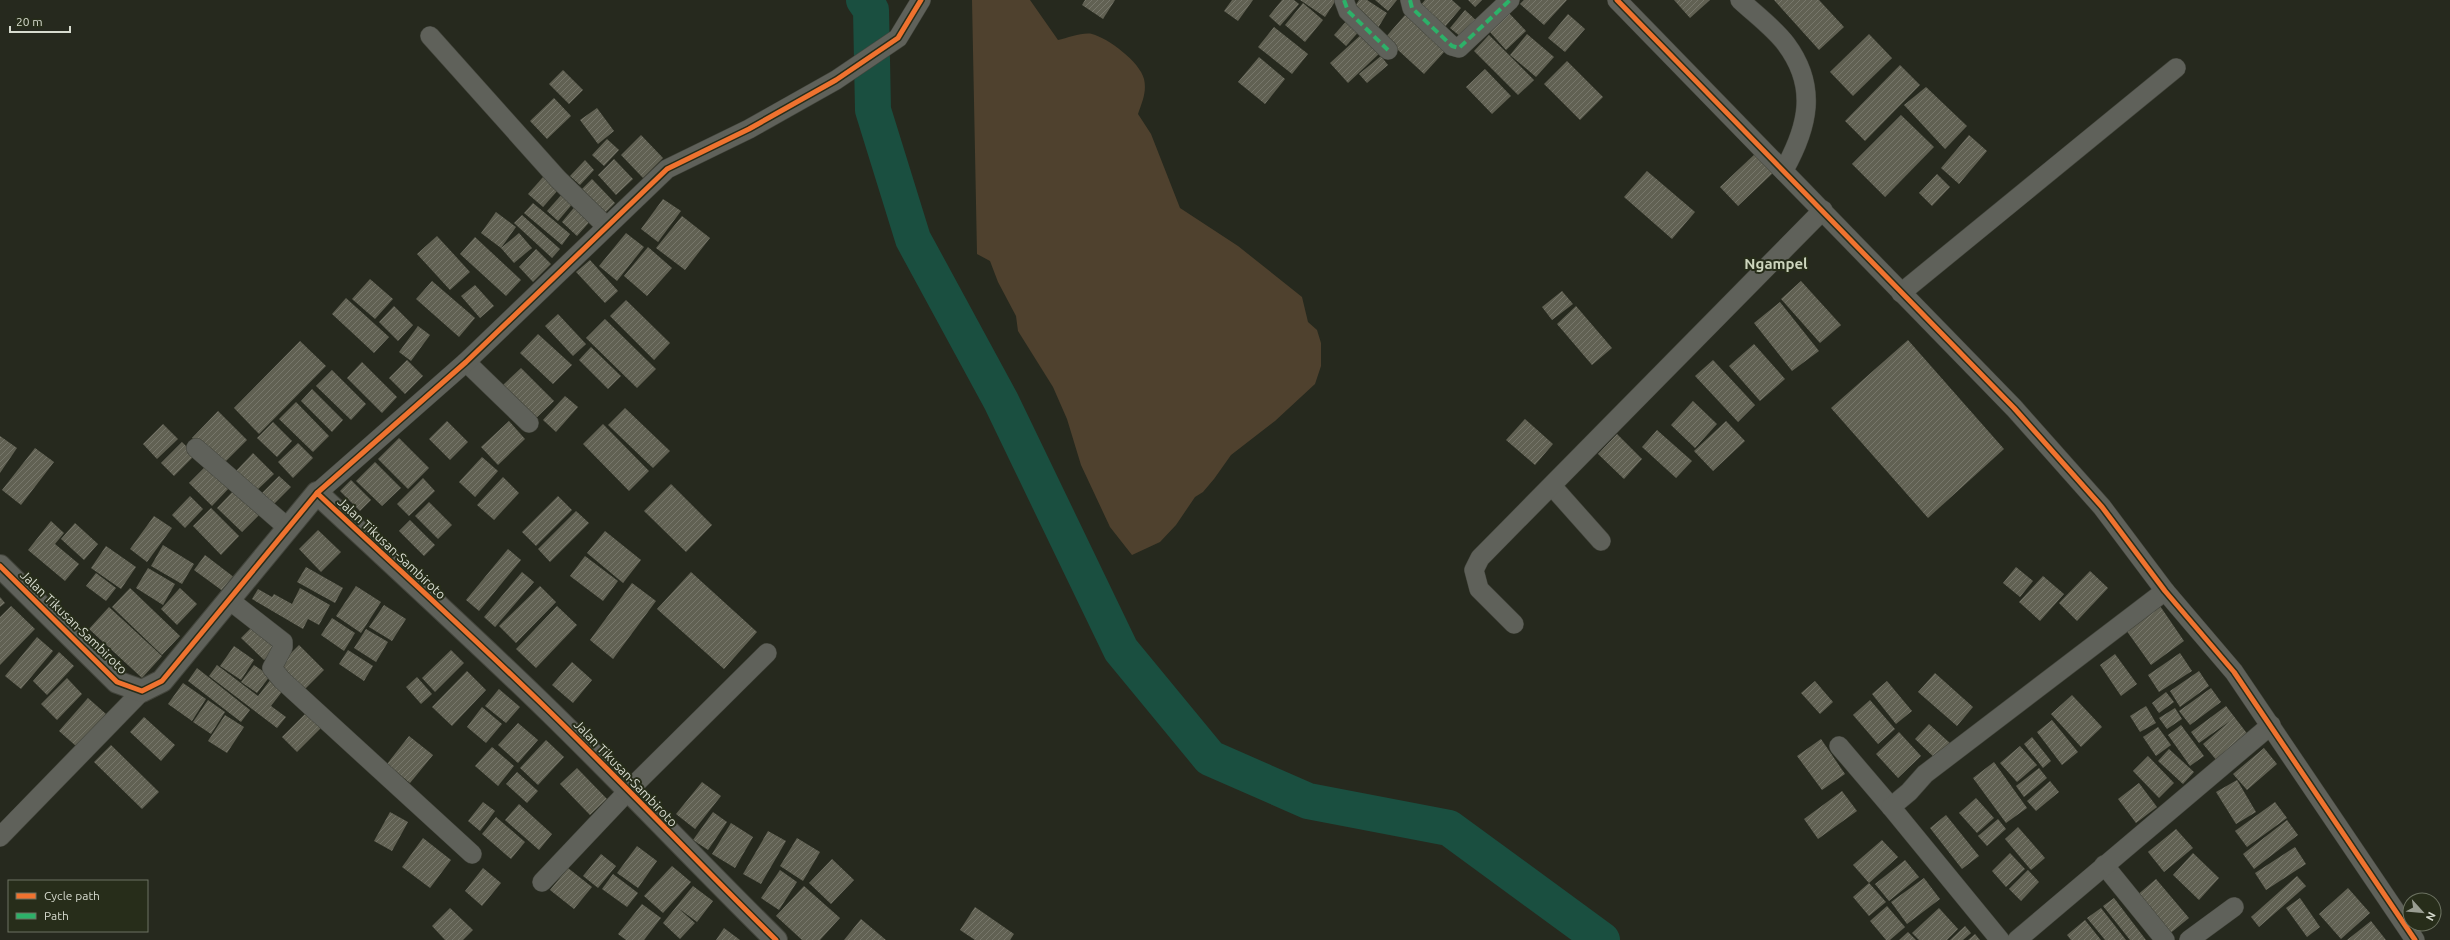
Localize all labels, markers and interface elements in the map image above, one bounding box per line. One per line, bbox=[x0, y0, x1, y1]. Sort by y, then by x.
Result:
scale bar bbox=[10, 8, 70, 34]
text: 20 m bbox=[16, 15, 43, 28]
district label: Ngampel bbox=[1744, 255, 1808, 272]
street label: Jalan Tikusan-Sambiroto bbox=[335, 494, 449, 602]
street label: Jalan Tikusan-Sambiroto bbox=[18, 567, 130, 677]
street label: Jalan Tikusan-Sambiroto bbox=[571, 717, 681, 829]
legend bbox=[8, 880, 148, 932]
text: Cycle path bbox=[44, 889, 100, 902]
north arrow bbox=[2402, 892, 2442, 932]
text: Path bbox=[44, 909, 69, 922]
text: N bbox=[2424, 910, 2438, 923]

